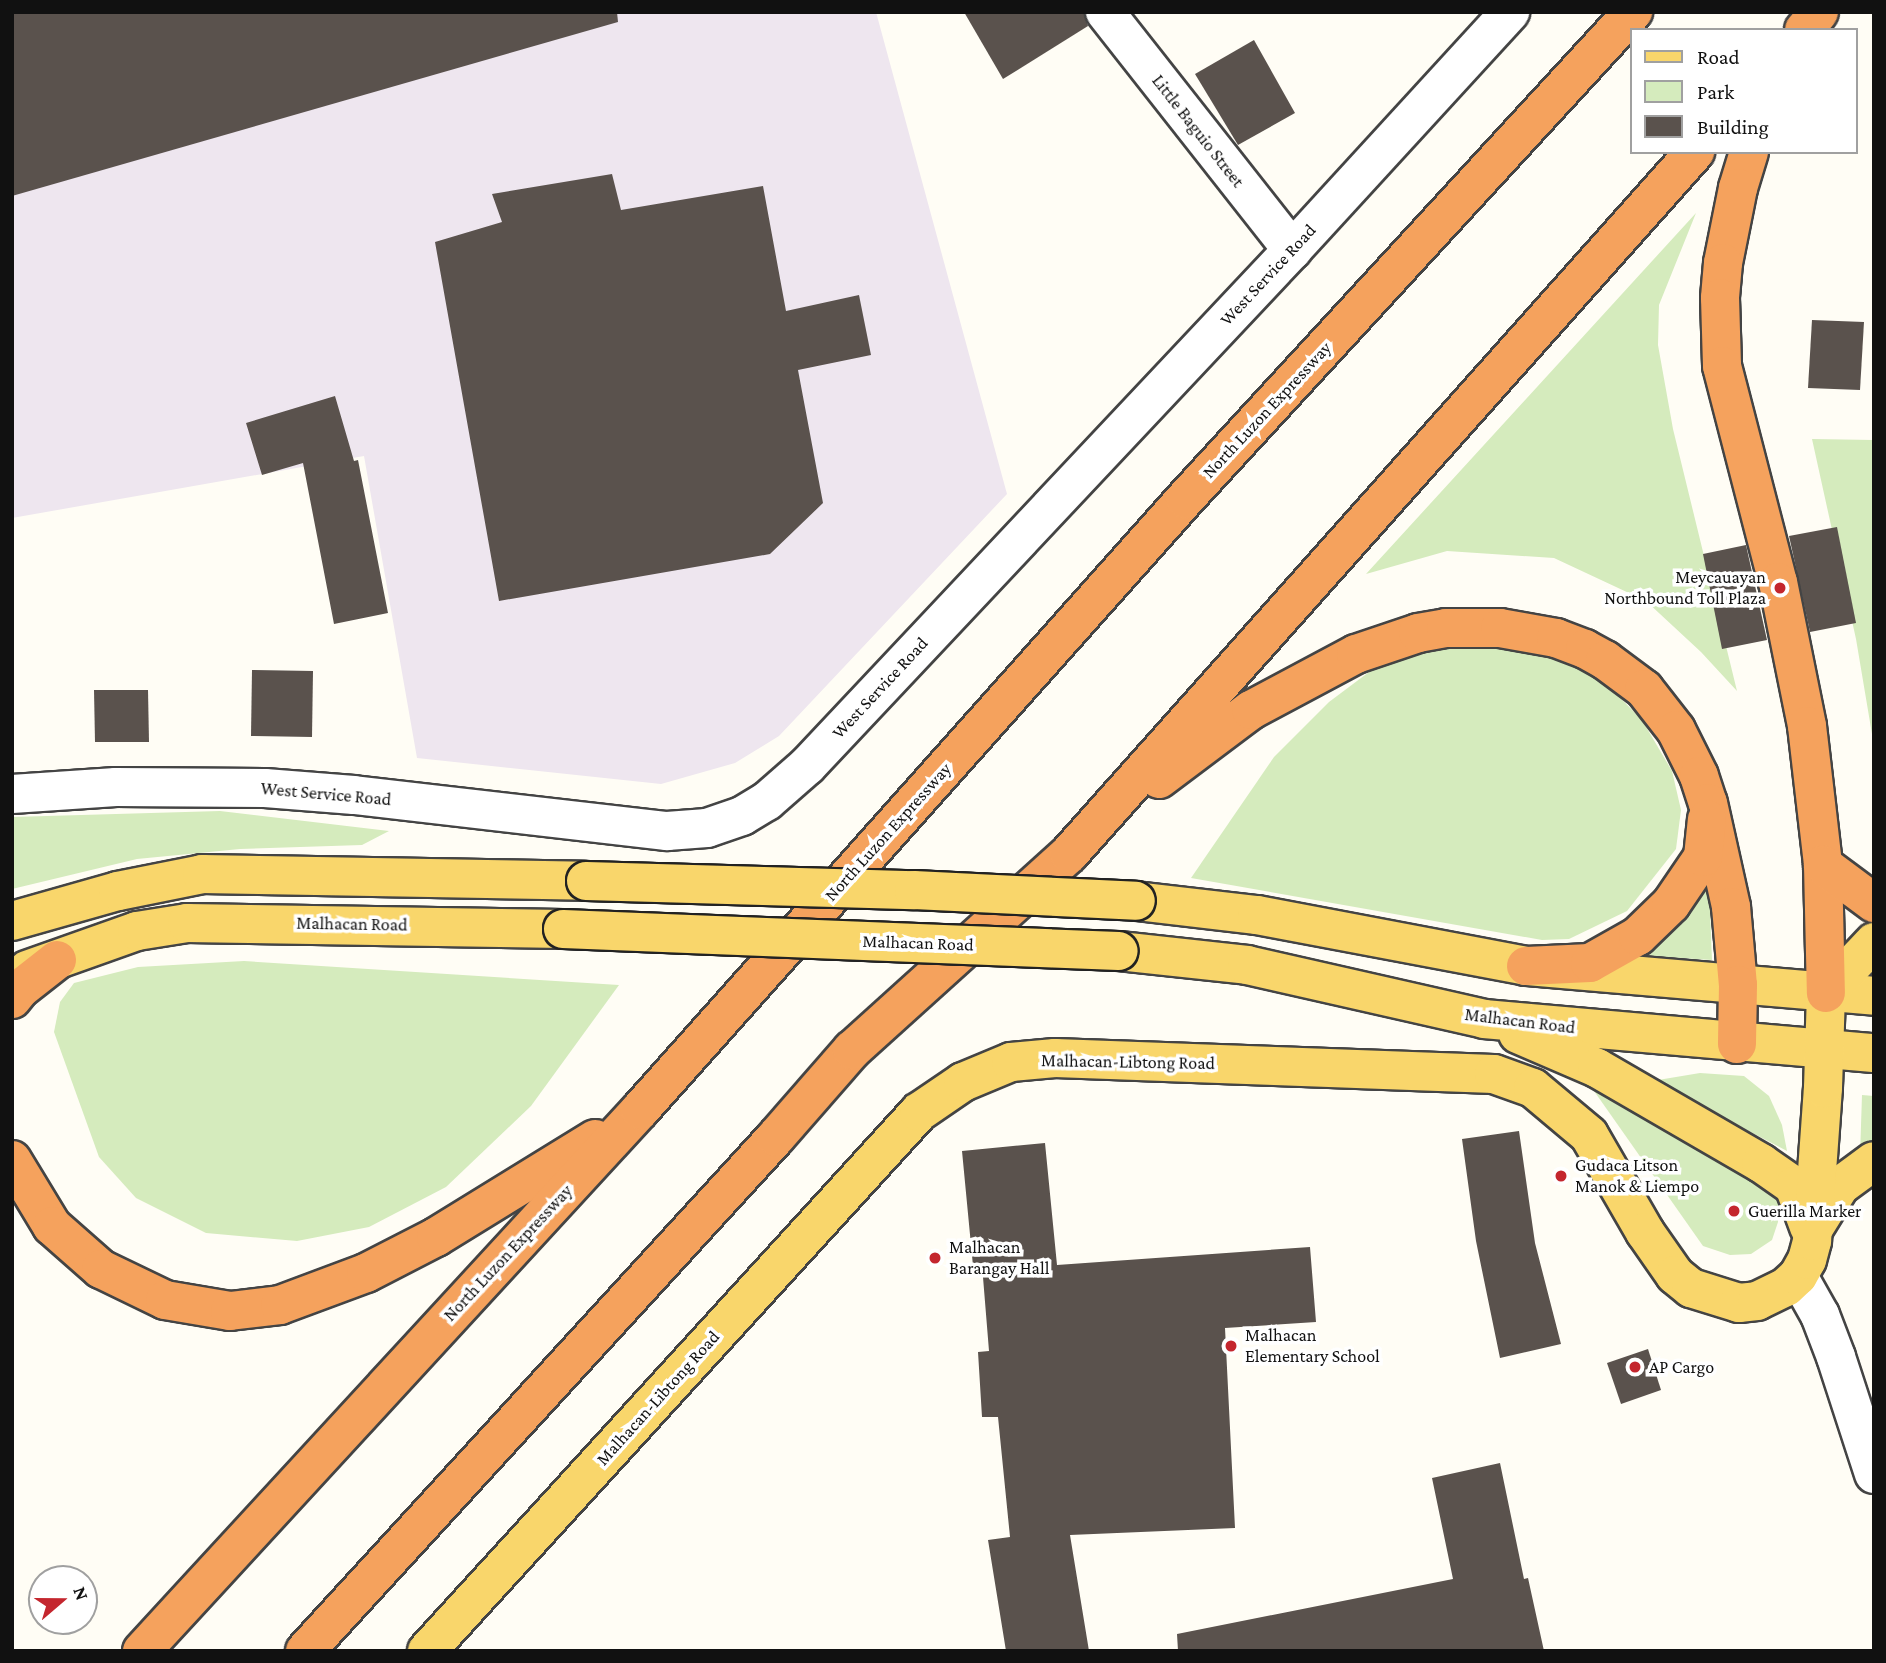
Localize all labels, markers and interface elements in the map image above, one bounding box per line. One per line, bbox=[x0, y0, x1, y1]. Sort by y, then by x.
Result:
legend bbox=[1630, 28, 1858, 154]
text: Road bbox=[1697, 45, 1740, 69]
street label: Little Baguio Street bbox=[1147, 70, 1249, 192]
text: Park bbox=[1697, 80, 1734, 104]
text: Building bbox=[1697, 115, 1769, 139]
street label: West Service Road bbox=[1215, 220, 1321, 330]
street label: North Luzon Expressway bbox=[1198, 337, 1336, 483]
place label: Meycauayan Northbound Toll Plaza bbox=[1604, 567, 1766, 610]
marker: Meycauayan Northbound Toll Plaza bbox=[1772, 580, 1788, 596]
street label: West Service Road bbox=[827, 633, 933, 743]
street label: North Luzon Expressway bbox=[820, 758, 956, 906]
street label: West Service Road bbox=[260, 778, 392, 810]
street label: Malhacan Road bbox=[296, 912, 408, 936]
street label: Malhacan Road bbox=[862, 930, 974, 956]
street label: Malhacan Road bbox=[1463, 1003, 1577, 1039]
street label: Malhacan-Libtong Road bbox=[1041, 1050, 1215, 1074]
place label: Gudaca Litson Manok & Liempo bbox=[1575, 1155, 1699, 1198]
marker: Gudaca Litson Manok & Liempo bbox=[1553, 1168, 1569, 1184]
street label: North Luzon Expressway bbox=[439, 1180, 577, 1326]
place label: Guerilla Marker bbox=[1748, 1200, 1861, 1222]
marker: Guerilla Marker bbox=[1726, 1203, 1742, 1219]
place label: Malhacan Barangay Hall bbox=[949, 1237, 1049, 1280]
marker: Malhacan Barangay Hall bbox=[927, 1250, 943, 1266]
place label: Malhacan Elementary School bbox=[1245, 1325, 1380, 1368]
street label: Malhacan-Libtong Road bbox=[592, 1326, 724, 1470]
marker: Malhacan Elementary School bbox=[1223, 1338, 1239, 1354]
place label: AP Cargo bbox=[1649, 1356, 1714, 1378]
marker: AP Cargo bbox=[1627, 1359, 1643, 1375]
north arrow bbox=[28, 1565, 98, 1635]
text: N bbox=[69, 1584, 93, 1603]

